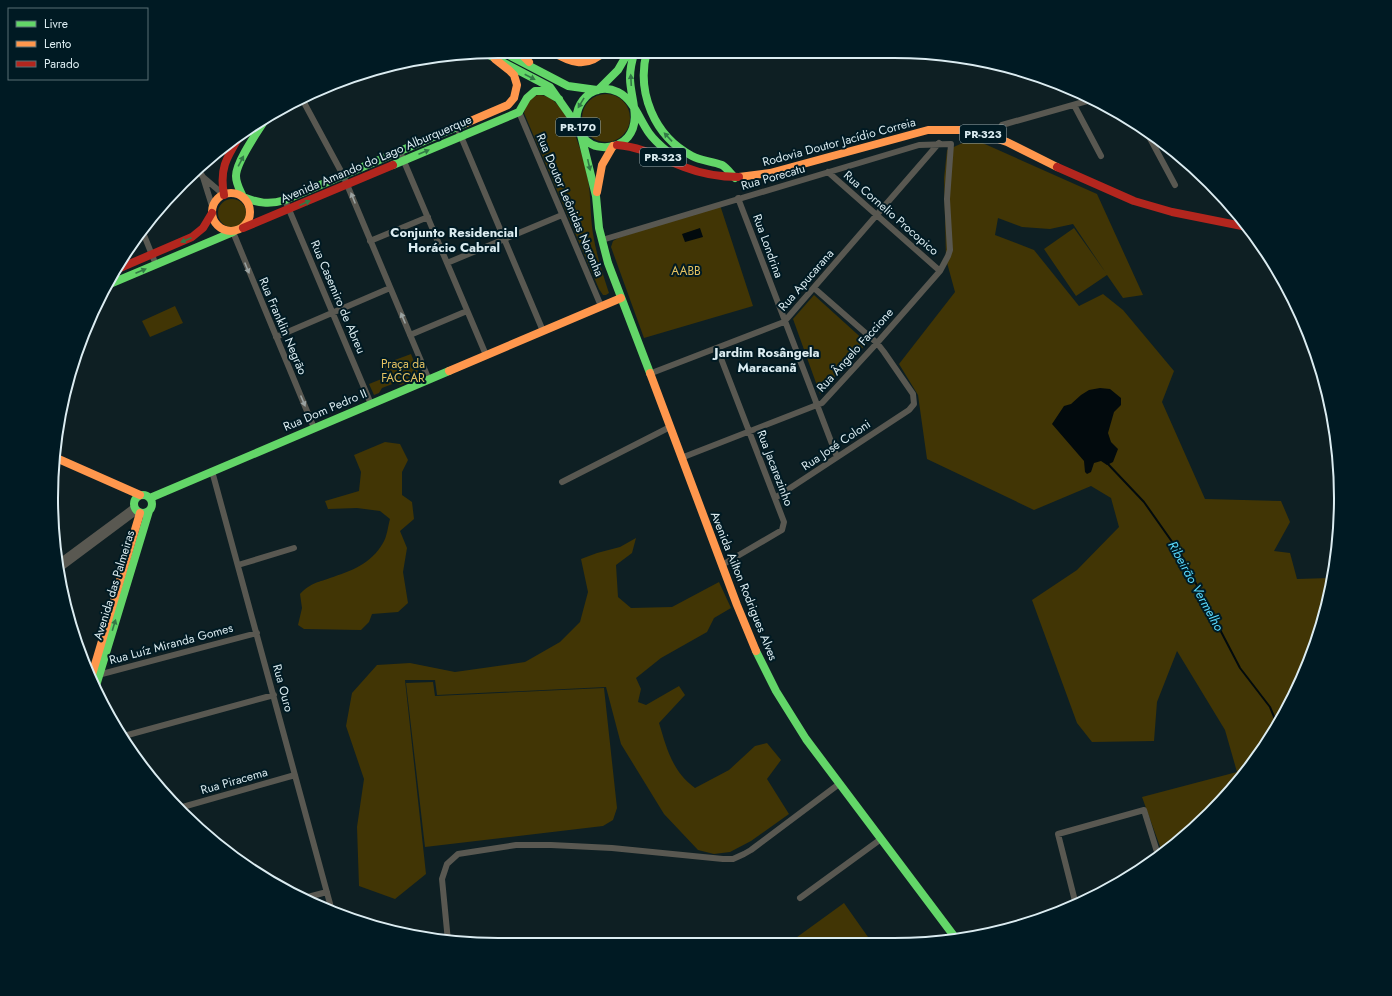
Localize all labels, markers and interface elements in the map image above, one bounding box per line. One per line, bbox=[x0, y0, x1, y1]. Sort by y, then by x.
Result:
legend bbox=[8, 8, 148, 80]
text: Livre bbox=[44, 15, 68, 33]
text: Lento bbox=[44, 35, 72, 53]
text: Parado bbox=[44, 55, 80, 73]
one-way arrow bbox=[628, 73, 634, 86]
one-way arrow bbox=[524, 74, 536, 80]
one-way arrow bbox=[577, 97, 584, 109]
street label: Avenida Amando do Lago Alburquerque bbox=[278, 110, 474, 208]
street label: Rodovia Doutor Jacídio Correia bbox=[760, 113, 918, 171]
road number: PR-170 bbox=[556, 118, 600, 136]
road number: PR-323 bbox=[960, 125, 1006, 143]
street label: Rua Doutor Leônidas Noronha bbox=[532, 131, 608, 280]
one-way arrow bbox=[663, 132, 673, 142]
one-way arrow bbox=[419, 148, 431, 154]
road number: PR-323 bbox=[640, 148, 686, 166]
one-way arrow bbox=[238, 155, 245, 167]
one-way arrow bbox=[587, 159, 593, 171]
street label: Rua Porecatu bbox=[739, 159, 807, 195]
street label: Rua Cornelio Procopico bbox=[839, 166, 943, 260]
one-way arrow bbox=[349, 191, 355, 203]
one-way arrow bbox=[299, 200, 310, 206]
street label: Rua Londrina bbox=[748, 212, 788, 281]
district label: Conjunto Residencial Horácio Cabral bbox=[390, 223, 518, 257]
one-way arrow bbox=[180, 237, 191, 243]
street label: Rua Casemiro de Abreu bbox=[306, 237, 370, 357]
street label: Rua Apucarana bbox=[774, 245, 838, 315]
park label: AABB bbox=[671, 262, 701, 280]
one-way arrow bbox=[245, 263, 251, 275]
one-way arrow bbox=[135, 268, 147, 274]
street label: Rua Franklin Negrão bbox=[254, 275, 312, 378]
street label: Rua Ângelo Faccione bbox=[812, 304, 898, 396]
one-way arrow bbox=[399, 311, 405, 323]
district label: Jardim Rosângela Maracanã bbox=[711, 343, 820, 377]
park label: Praça da FACCAR bbox=[381, 355, 425, 387]
street label: Rua Dom Pedro II bbox=[280, 384, 370, 436]
one-way arrow bbox=[300, 396, 306, 407]
street label: Rua José Coloni bbox=[798, 415, 874, 475]
street label: Rua Jacarezinho bbox=[752, 427, 798, 509]
street label: Avenida Ailton Rodrigues Alves bbox=[706, 509, 782, 663]
street label: Avenida das Palmeiras bbox=[89, 528, 139, 642]
water label: Ribeirão Vermelho bbox=[1163, 537, 1229, 635]
street label: Rua Luíz Miranda Gomes bbox=[107, 619, 235, 669]
one-way arrow bbox=[111, 619, 117, 631]
street label: Rua Ouro bbox=[268, 662, 298, 714]
street label: Rua Piracema bbox=[198, 763, 270, 799]

